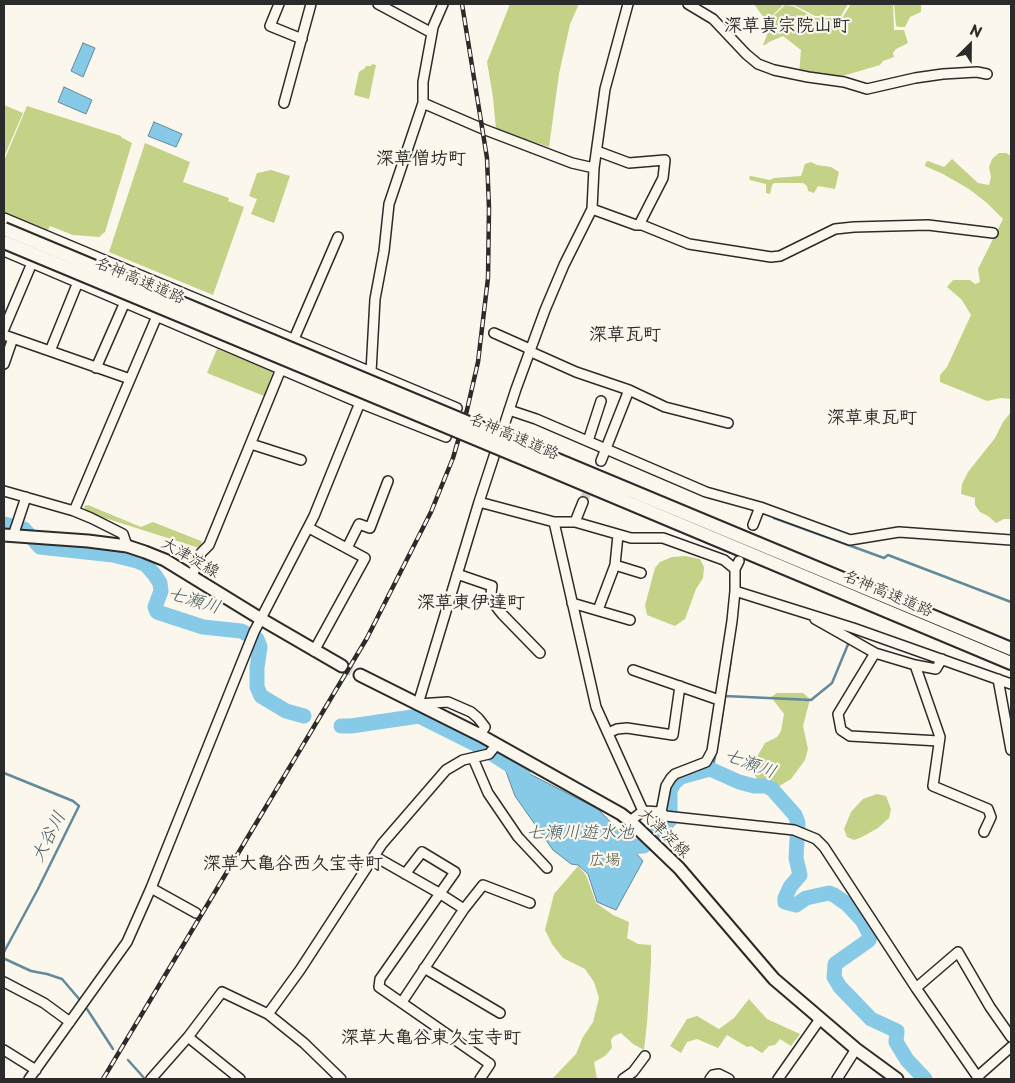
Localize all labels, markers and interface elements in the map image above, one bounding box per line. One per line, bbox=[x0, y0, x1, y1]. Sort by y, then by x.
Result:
district label: 深草真宗院山町 bbox=[724, 15, 850, 37]
text: N bbox=[967, 19, 985, 43]
north arrow bbox=[945, 20, 995, 70]
district label: 深草僧坊町 bbox=[376, 148, 466, 170]
street label: 名神高速道路 bbox=[92, 253, 188, 309]
district label: 深草瓦町 bbox=[589, 324, 661, 346]
district label: 深草東瓦町 bbox=[827, 407, 917, 429]
street label: 名神高速道路 bbox=[466, 409, 562, 465]
street label: 大津淀線 bbox=[157, 534, 223, 582]
street label: 名神高速道路 bbox=[840, 566, 936, 622]
water label: 七瀬川 bbox=[165, 583, 223, 619]
district label: 深草東伊達町 bbox=[417, 592, 525, 614]
water label: 七瀬川 bbox=[721, 744, 779, 784]
street label: 大津淀線 bbox=[634, 804, 694, 862]
water label: 大谷川 bbox=[27, 808, 71, 866]
water label: 七瀬川遊水池 bbox=[526, 822, 634, 844]
park label: 広場 bbox=[589, 851, 621, 871]
district label: 深草大亀谷西久宝寺町 bbox=[203, 853, 383, 875]
district label: 深草大亀谷東久宝寺町 bbox=[341, 1027, 521, 1049]

